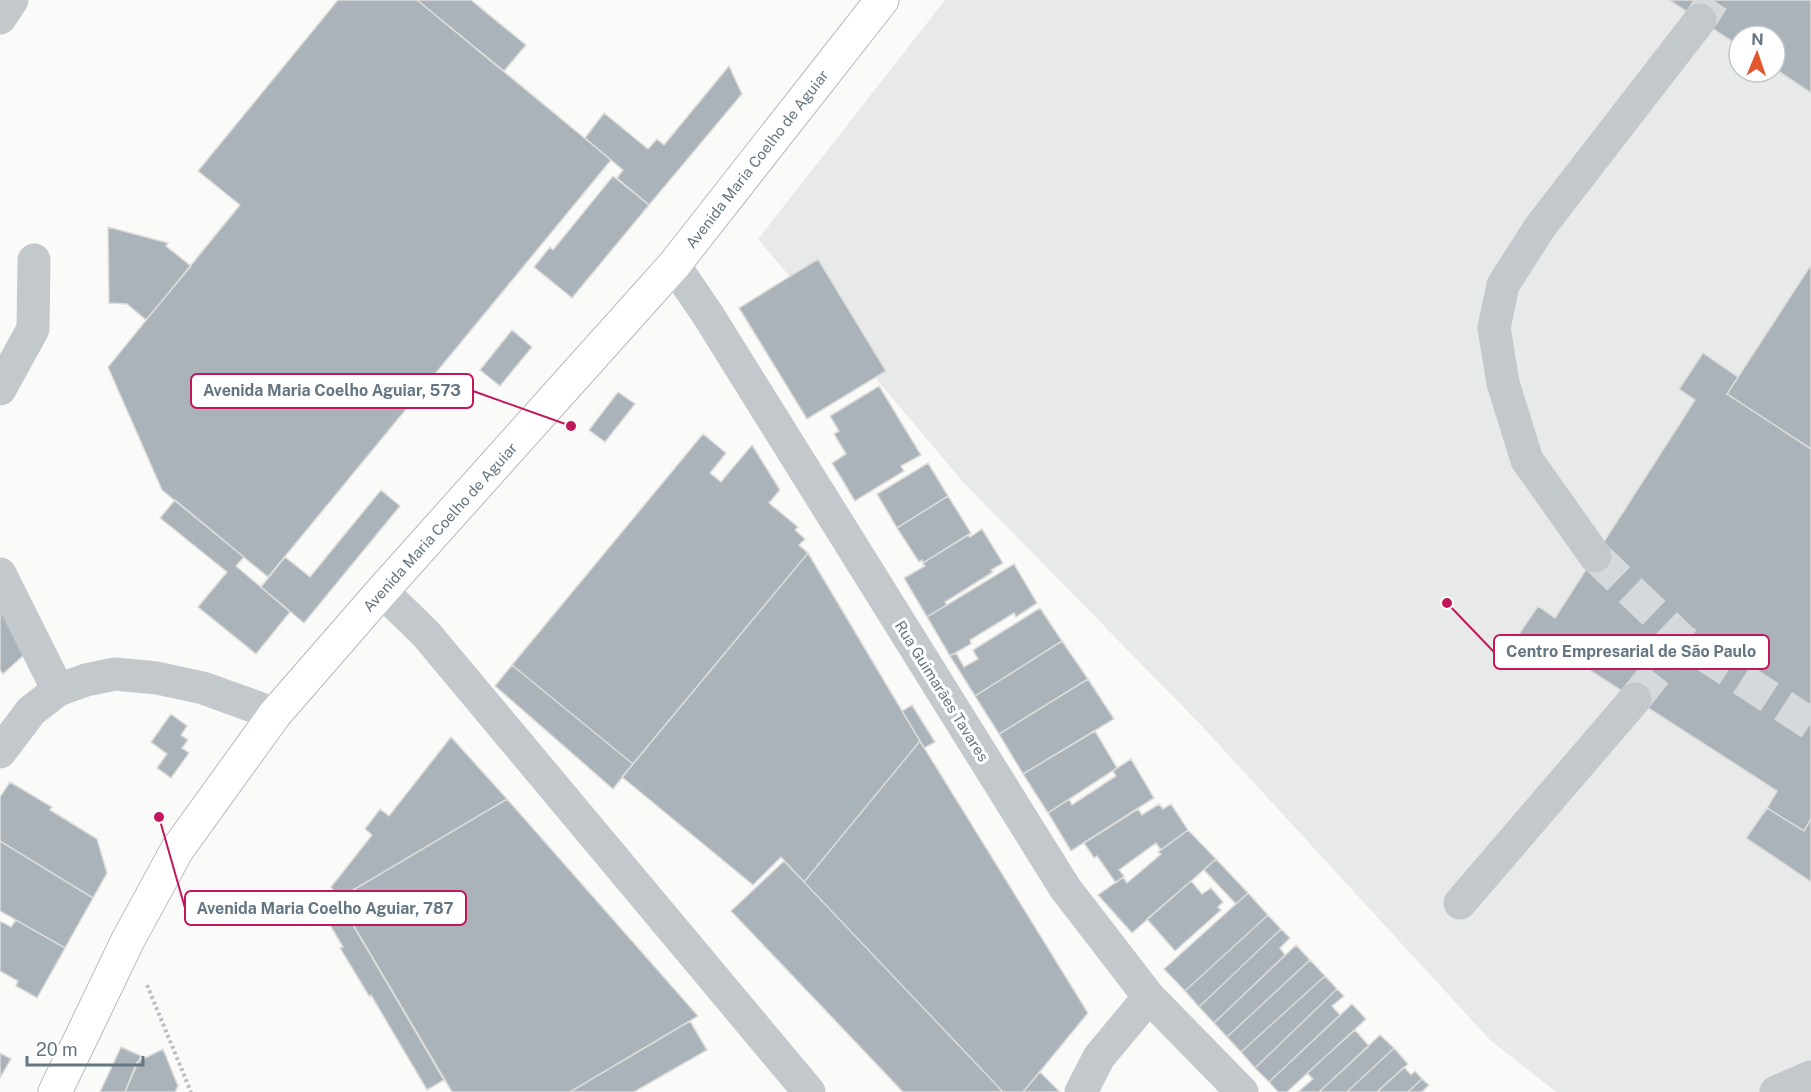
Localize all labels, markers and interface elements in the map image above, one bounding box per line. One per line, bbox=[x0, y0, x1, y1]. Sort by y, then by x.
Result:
north arrow bbox=[1727, 24, 1787, 84]
text: N bbox=[1751, 30, 1764, 49]
street label: Avenida Maria Coelho de Aguiar bbox=[682, 66, 832, 251]
callout: Avenida Maria Coelho Aguiar, 573 bbox=[191, 374, 473, 408]
text: Avenida Maria Coelho Aguiar, 573 bbox=[203, 381, 461, 400]
street label: Avenida Maria Coelho de Aguiar bbox=[360, 439, 520, 615]
street label: Rua Guimarães Tavares bbox=[892, 618, 992, 764]
callout: Centro Empresarial de São Paulo bbox=[1494, 635, 1769, 669]
text: Centro Empresarial de São Paulo bbox=[1506, 642, 1756, 661]
callout: Avenida Maria Coelho Aguiar, 787 bbox=[185, 891, 466, 925]
text: Avenida Maria Coelho Aguiar, 787 bbox=[197, 899, 453, 918]
scale bar bbox=[27, 1029, 142, 1067]
text: 20 m bbox=[36, 1039, 78, 1060]

